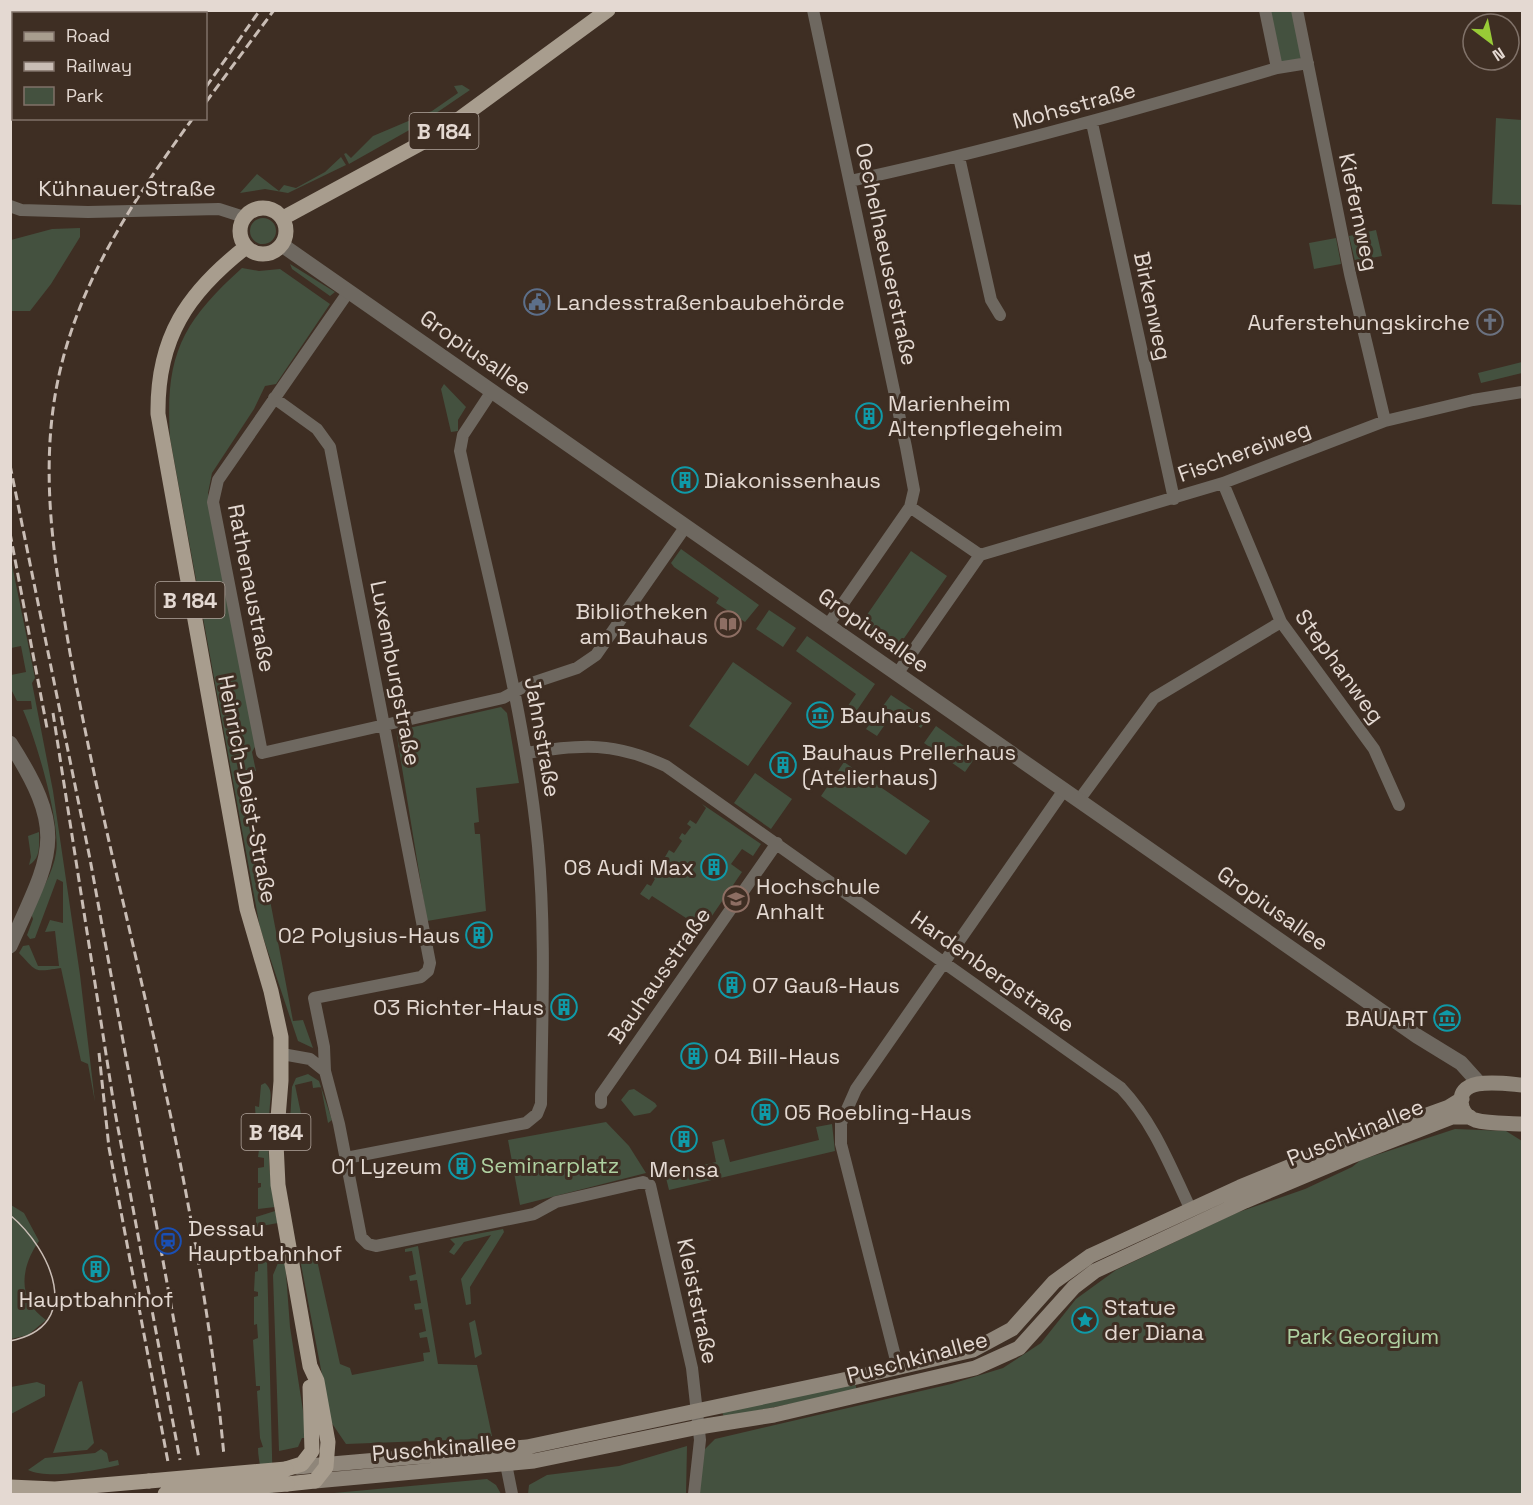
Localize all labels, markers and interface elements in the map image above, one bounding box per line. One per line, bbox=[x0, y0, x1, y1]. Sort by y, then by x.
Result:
legend bbox=[12, 12, 207, 120]
north arrow bbox=[1461, 12, 1521, 72]
text: Road bbox=[66, 24, 110, 47]
text: N bbox=[1489, 43, 1509, 66]
text: Railway bbox=[66, 54, 132, 77]
street label: Mohsstraße bbox=[1009, 75, 1139, 135]
text: Park bbox=[66, 84, 104, 107]
road number: B 184 bbox=[410, 113, 478, 149]
street label: Oechelhaeuserstraße bbox=[850, 140, 924, 368]
street label: Kiefernweg bbox=[1333, 150, 1385, 274]
street label: Kühnauer Straße bbox=[38, 174, 216, 202]
street label: Birkenweg bbox=[1128, 249, 1178, 363]
public building icon: Landesstraßenbaubehörde bbox=[522, 287, 552, 317]
place label: Landesstraßenbaubehörde bbox=[556, 288, 845, 316]
street label: Gropiusallee bbox=[415, 303, 537, 401]
church icon: Auferstehungskirche bbox=[1475, 307, 1505, 337]
place label: Auferstehungskirche bbox=[1248, 308, 1470, 336]
place label: Marienheim Altenpflegeheim bbox=[888, 389, 1063, 442]
building icon: Marienheim Altenpflegeheim bbox=[854, 401, 884, 431]
street label: Fischereiweg bbox=[1174, 414, 1314, 488]
building icon: Diakonissenhaus bbox=[670, 465, 700, 495]
place label: Diakonissenhaus bbox=[704, 466, 881, 494]
street label: Rathenaustraße bbox=[222, 502, 282, 674]
street label: Luxemburgstraße bbox=[364, 578, 428, 768]
street label: Gropiusallee bbox=[813, 581, 935, 679]
road number: B 184 bbox=[156, 582, 225, 618]
place label: Bibliotheken am Bauhaus bbox=[576, 597, 708, 650]
street label: Stephanweg bbox=[1289, 603, 1391, 729]
library icon: Bibliotheken am Bauhaus bbox=[713, 609, 743, 639]
street label: Heinrich-Deist-Straße bbox=[212, 673, 284, 905]
street label: Jahnstraße bbox=[519, 675, 567, 799]
museum icon: Bauhaus bbox=[805, 700, 835, 730]
place label: Bauhaus bbox=[840, 701, 931, 729]
place label: Bauhaus Prellerhaus (Atelierhaus) bbox=[802, 738, 1016, 791]
building icon: Bauhaus Prellerhaus (Atelierhaus) bbox=[768, 750, 798, 780]
building icon: 08 Audi Max bbox=[699, 852, 729, 882]
place label: 08 Audi Max bbox=[564, 853, 694, 881]
street label: Gropiusallee bbox=[1212, 859, 1334, 957]
place label: Hochschule Anhalt bbox=[756, 872, 881, 925]
school or university icon: Hochschule Anhalt bbox=[721, 884, 751, 914]
street label: Bauhausstraße bbox=[602, 901, 716, 1049]
street label: Hardenbergstraße bbox=[906, 904, 1080, 1038]
building icon: 02 Polysius-Haus bbox=[464, 920, 494, 950]
place label: 02 Polysius-Haus bbox=[278, 921, 460, 949]
building icon: 07 Gauß-Haus bbox=[717, 970, 747, 1000]
place label: 07 Gauß-Haus bbox=[752, 971, 900, 999]
building icon: 03 Richter-Haus bbox=[549, 992, 579, 1022]
place label: 03 Richter-Haus bbox=[373, 993, 544, 1021]
museum icon: BAUART bbox=[1432, 1003, 1462, 1033]
place label: BAUART bbox=[1345, 1004, 1428, 1032]
building icon: 04 Bill-Haus bbox=[679, 1041, 709, 1071]
place label: 04 Bill-Haus bbox=[714, 1042, 840, 1070]
street label: Puschkinallee bbox=[1282, 1092, 1428, 1172]
building icon: 05 Roebling-Haus bbox=[750, 1097, 780, 1127]
place label: 05 Roebling-Haus bbox=[784, 1098, 972, 1126]
road number: B 184 bbox=[242, 1114, 310, 1150]
building icon: Mensa bbox=[669, 1124, 699, 1154]
building icon: 01 Lyzeum bbox=[447, 1151, 477, 1181]
park label: Seminarplatz bbox=[481, 1151, 619, 1179]
place label: 01 Lyzeum bbox=[331, 1152, 442, 1180]
place label: Mensa bbox=[649, 1155, 719, 1183]
place label: Dessau Hauptbahnhof bbox=[188, 1214, 343, 1267]
station icon: Dessau Hauptbahnhof bbox=[153, 1226, 183, 1256]
street label: Kleiststraße bbox=[671, 1236, 725, 1366]
building icon: Hauptbahnhof bbox=[81, 1254, 111, 1284]
place label: Hauptbahnhof bbox=[19, 1285, 173, 1313]
place label: Statue der Diana bbox=[1104, 1293, 1204, 1346]
place icon: Statue der Diana bbox=[1070, 1305, 1100, 1335]
park label: Park Georgium bbox=[1287, 1322, 1439, 1350]
street label: Puschkinallee bbox=[843, 1325, 991, 1389]
street label: Puschkinallee bbox=[370, 1427, 518, 1467]

